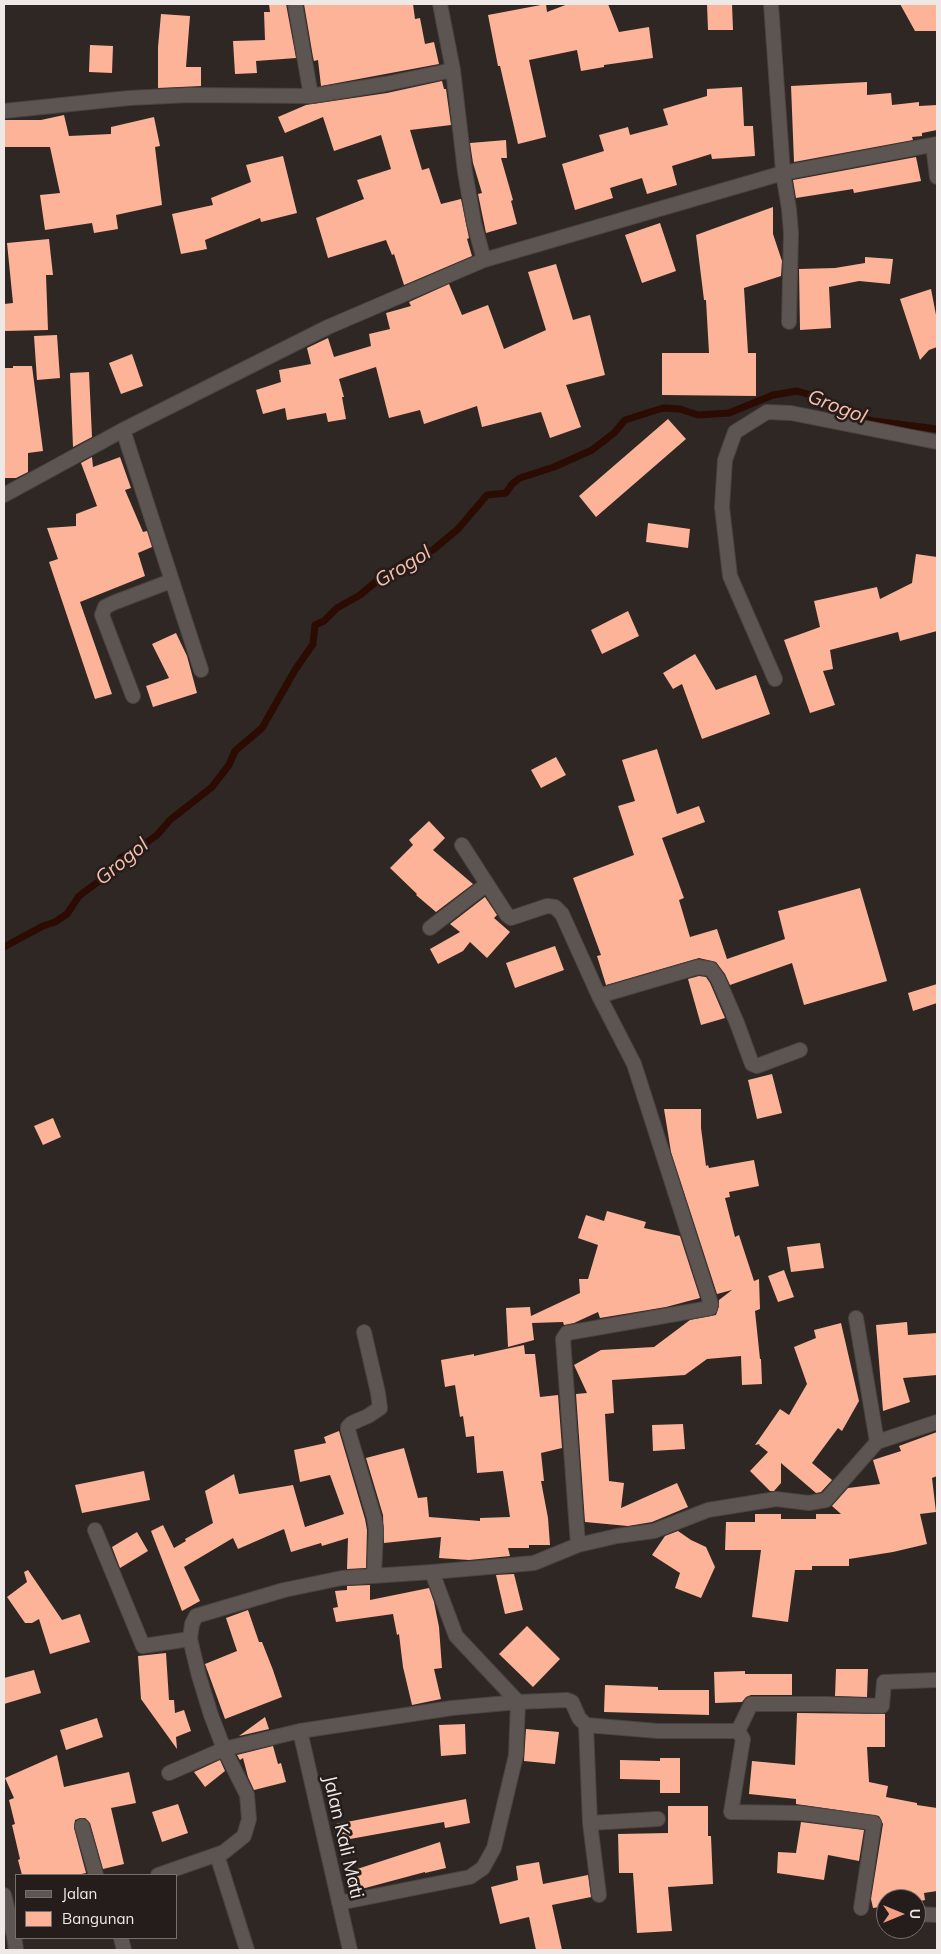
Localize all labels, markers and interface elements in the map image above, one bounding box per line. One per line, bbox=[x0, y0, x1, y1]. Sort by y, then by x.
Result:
water label: Grogol bbox=[804, 385, 870, 429]
water label: Grogol bbox=[370, 541, 436, 593]
water label: Grogol bbox=[91, 833, 153, 891]
street label: Jalan Kali Mati bbox=[318, 1773, 368, 1901]
legend bbox=[15, 1874, 178, 1939]
text: Jalan bbox=[62, 1884, 97, 1903]
north arrow bbox=[876, 1889, 926, 1939]
text: Bangunan bbox=[62, 1909, 134, 1928]
text: U bbox=[906, 1909, 924, 1919]

